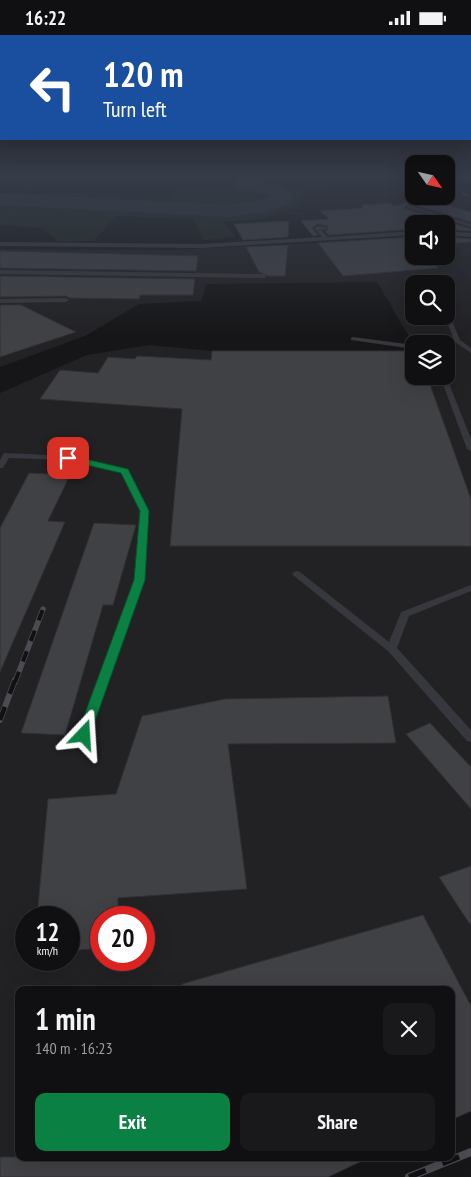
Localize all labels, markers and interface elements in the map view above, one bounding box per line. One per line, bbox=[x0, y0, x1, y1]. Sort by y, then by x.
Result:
text: 16:22 bbox=[25, 6, 66, 30]
text: 120 m bbox=[103, 51, 184, 97]
icon: left bbox=[20, 55, 85, 120]
text: Turn left bbox=[103, 95, 167, 123]
north arrow bbox=[405, 155, 455, 205]
map controls bbox=[405, 155, 455, 385]
button: sound bbox=[405, 215, 455, 265]
button: search bbox=[405, 275, 455, 325]
button: layers bbox=[405, 335, 455, 385]
pin bbox=[47, 437, 89, 479]
icon: arrive bbox=[54, 444, 82, 472]
position arrow bbox=[57, 708, 109, 760]
speed limit sign: 20 bbox=[90, 906, 155, 971]
text: 12 bbox=[36, 916, 59, 948]
text: km/h bbox=[37, 943, 58, 958]
text: 1 min bbox=[35, 999, 96, 1038]
button: close bbox=[383, 1003, 435, 1055]
text: 140 m · 16:23 bbox=[35, 1038, 113, 1058]
button: Exit bbox=[35, 1093, 230, 1151]
button: Share bbox=[240, 1093, 435, 1151]

